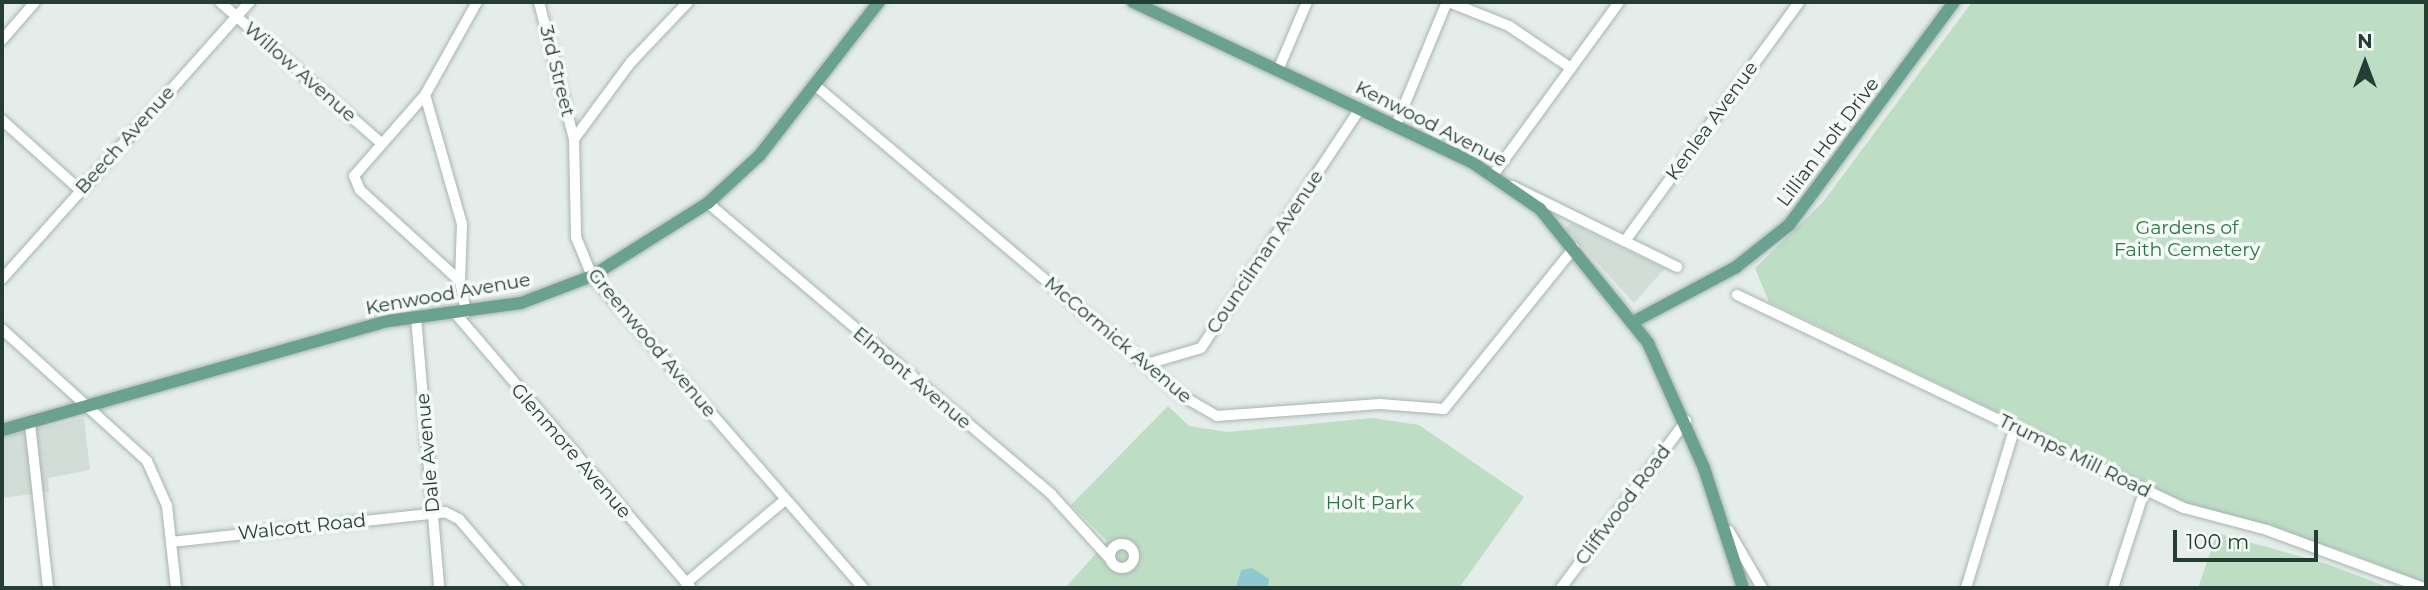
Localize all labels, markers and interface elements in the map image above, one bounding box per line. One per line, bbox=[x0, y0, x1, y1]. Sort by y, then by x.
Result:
street label: Willow Avenue bbox=[239, 17, 361, 127]
street label: 3rd Street bbox=[535, 23, 579, 119]
north arrow bbox=[2330, 28, 2400, 98]
text: N bbox=[2357, 30, 2373, 53]
street label: Kenlea Avenue bbox=[1661, 57, 1763, 185]
street label: Lillian Holt Drive bbox=[1772, 73, 1884, 211]
street label: Kenwood Avenue bbox=[1351, 76, 1511, 172]
street label: Beech Avenue bbox=[71, 81, 179, 199]
street label: Councilman Avenue bbox=[1202, 166, 1328, 338]
park label: Gardens of Faith Cemetery bbox=[2114, 217, 2260, 261]
street label: Greenwood Avenue bbox=[583, 264, 721, 422]
street label: Kenwood Avenue bbox=[364, 268, 532, 320]
street label: McCormick Avenue bbox=[1040, 272, 1196, 408]
street label: Elmont Avenue bbox=[848, 322, 976, 434]
street label: Glenmore Avenue bbox=[506, 379, 636, 523]
street label: Dale Avenue bbox=[411, 392, 445, 514]
street label: Trumps Mill Road bbox=[1995, 409, 2155, 503]
street label: Cliffwood Road bbox=[1570, 440, 1676, 570]
park label: Holt Park bbox=[1326, 492, 1414, 514]
street label: Walcott Road bbox=[237, 509, 367, 545]
scale bar bbox=[2176, 516, 2321, 560]
text: 100 m bbox=[2186, 529, 2249, 554]

